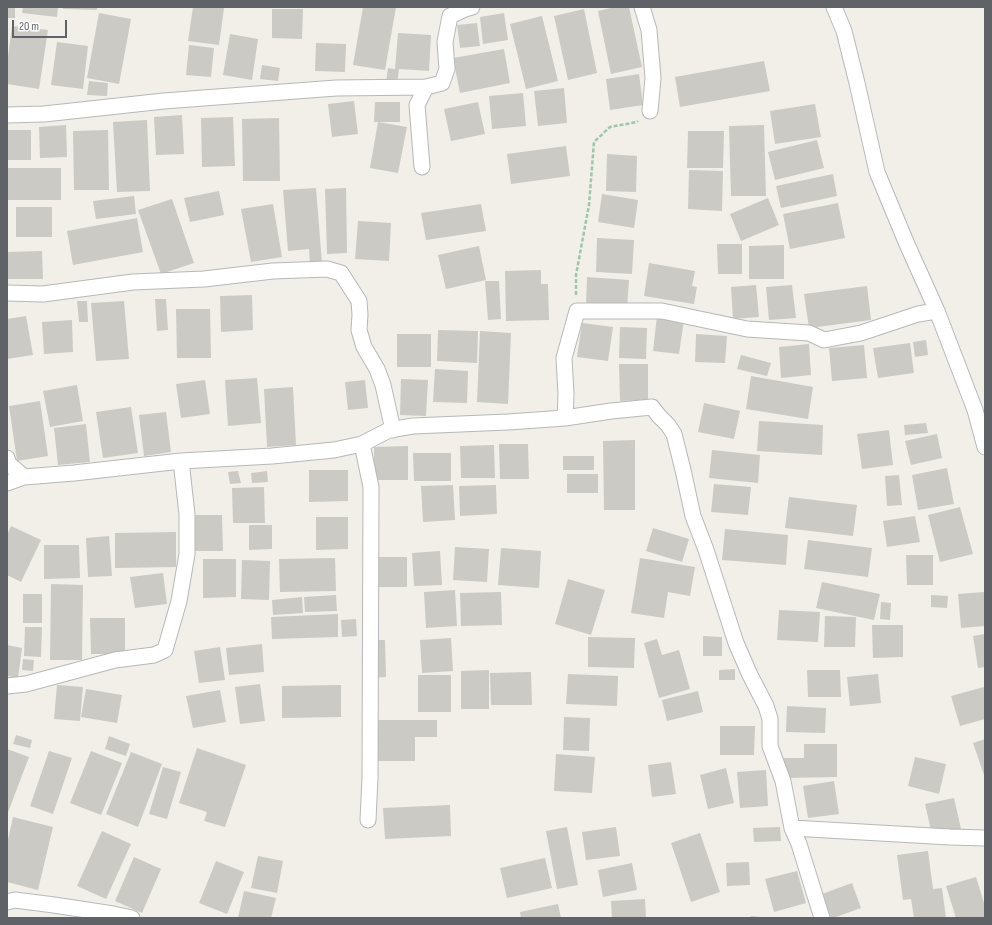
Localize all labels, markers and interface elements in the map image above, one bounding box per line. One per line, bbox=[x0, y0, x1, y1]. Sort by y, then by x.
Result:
scale bar bbox=[14, 12, 69, 38]
text: 20 m bbox=[19, 19, 39, 34]

